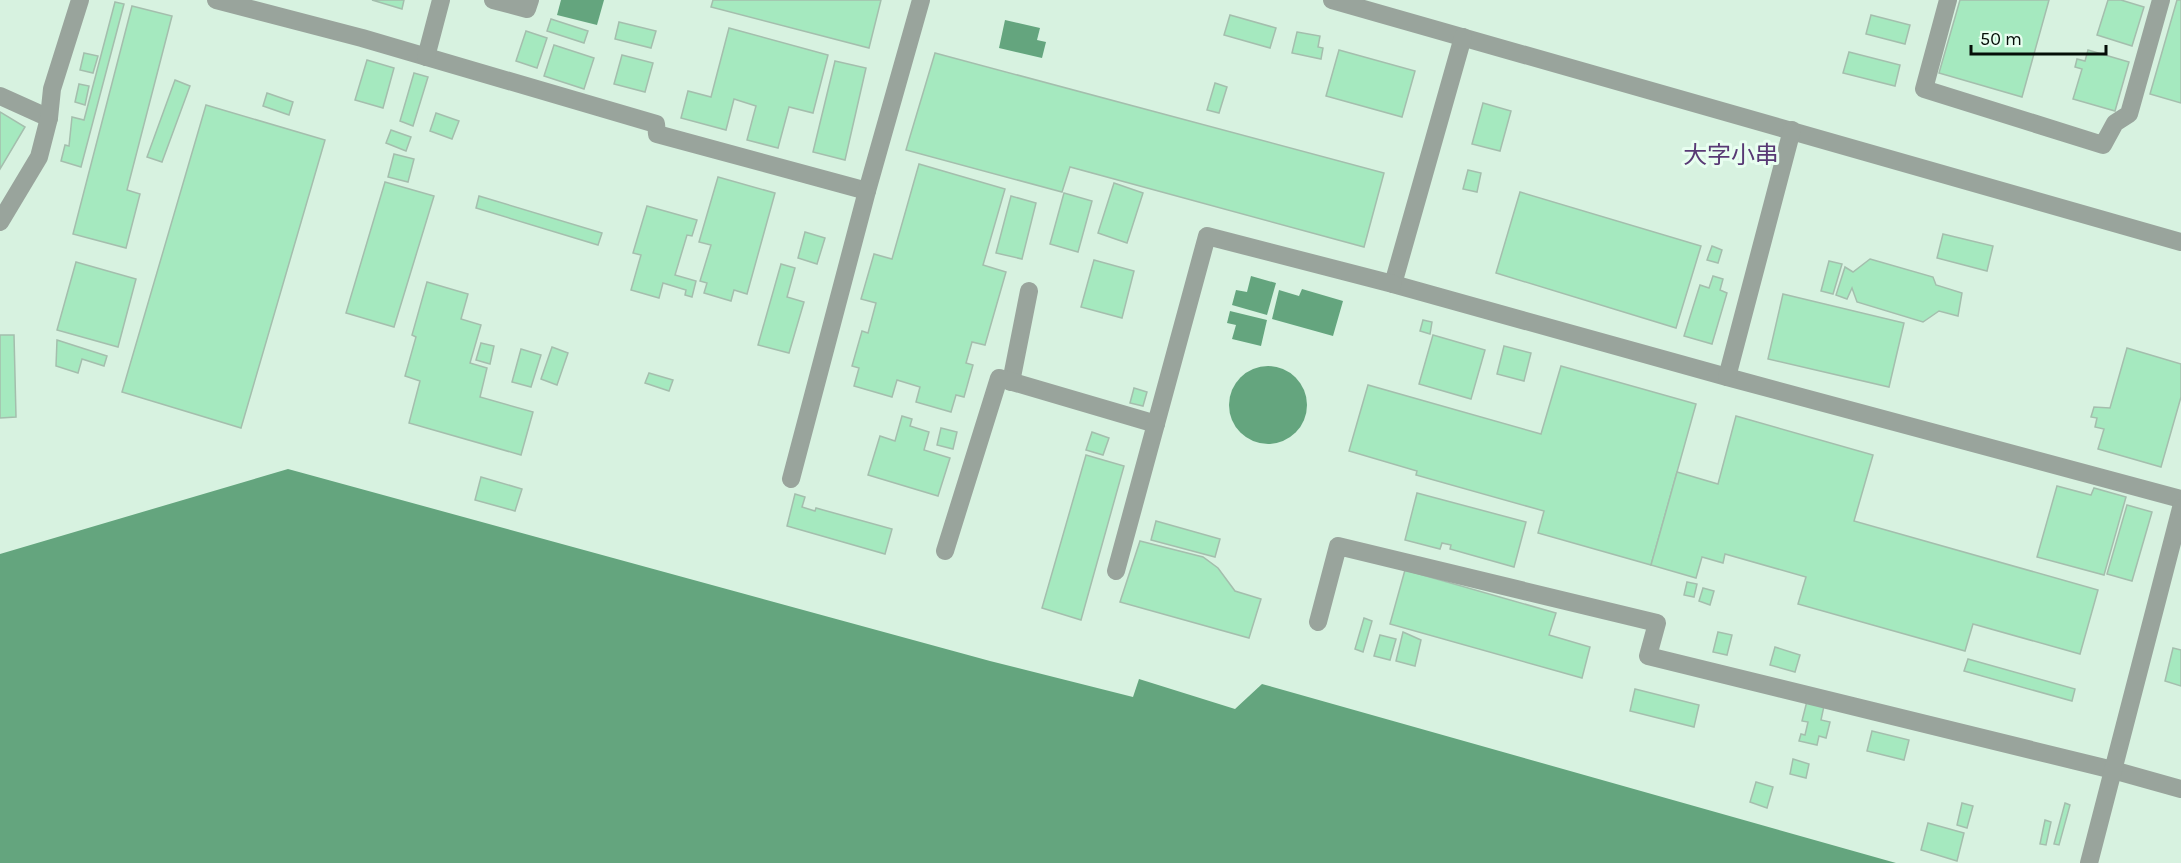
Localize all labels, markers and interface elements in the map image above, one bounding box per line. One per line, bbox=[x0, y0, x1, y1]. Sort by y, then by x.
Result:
scale bar bbox=[1971, 18, 2106, 56]
text: 50 m bbox=[1980, 28, 2022, 50]
district label: 大字小串 bbox=[1683, 141, 1779, 169]

